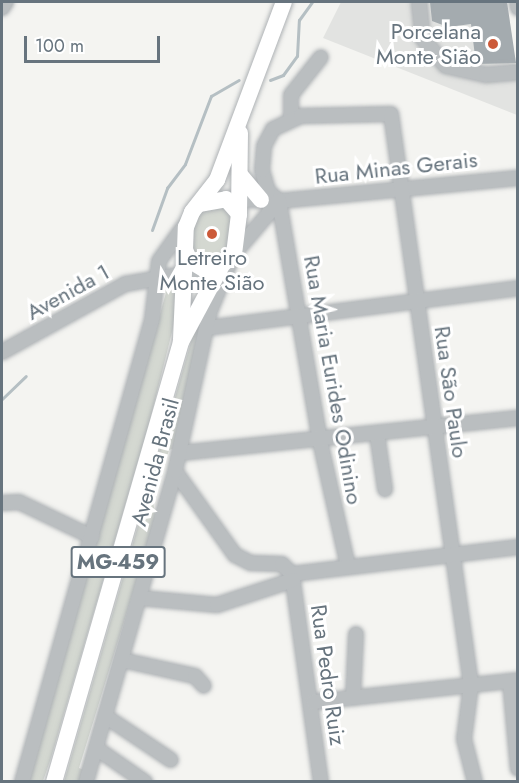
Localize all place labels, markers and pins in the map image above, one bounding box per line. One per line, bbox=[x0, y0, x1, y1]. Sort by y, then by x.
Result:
place label: Porcelana Monte Sião bbox=[376, 18, 481, 70]
marker: Porcelana Monte Sião bbox=[486, 37, 500, 51]
marker: Letreiro Monte Sião bbox=[205, 227, 219, 241]
place label: Letreiro Monte Sião bbox=[159, 244, 265, 296]

